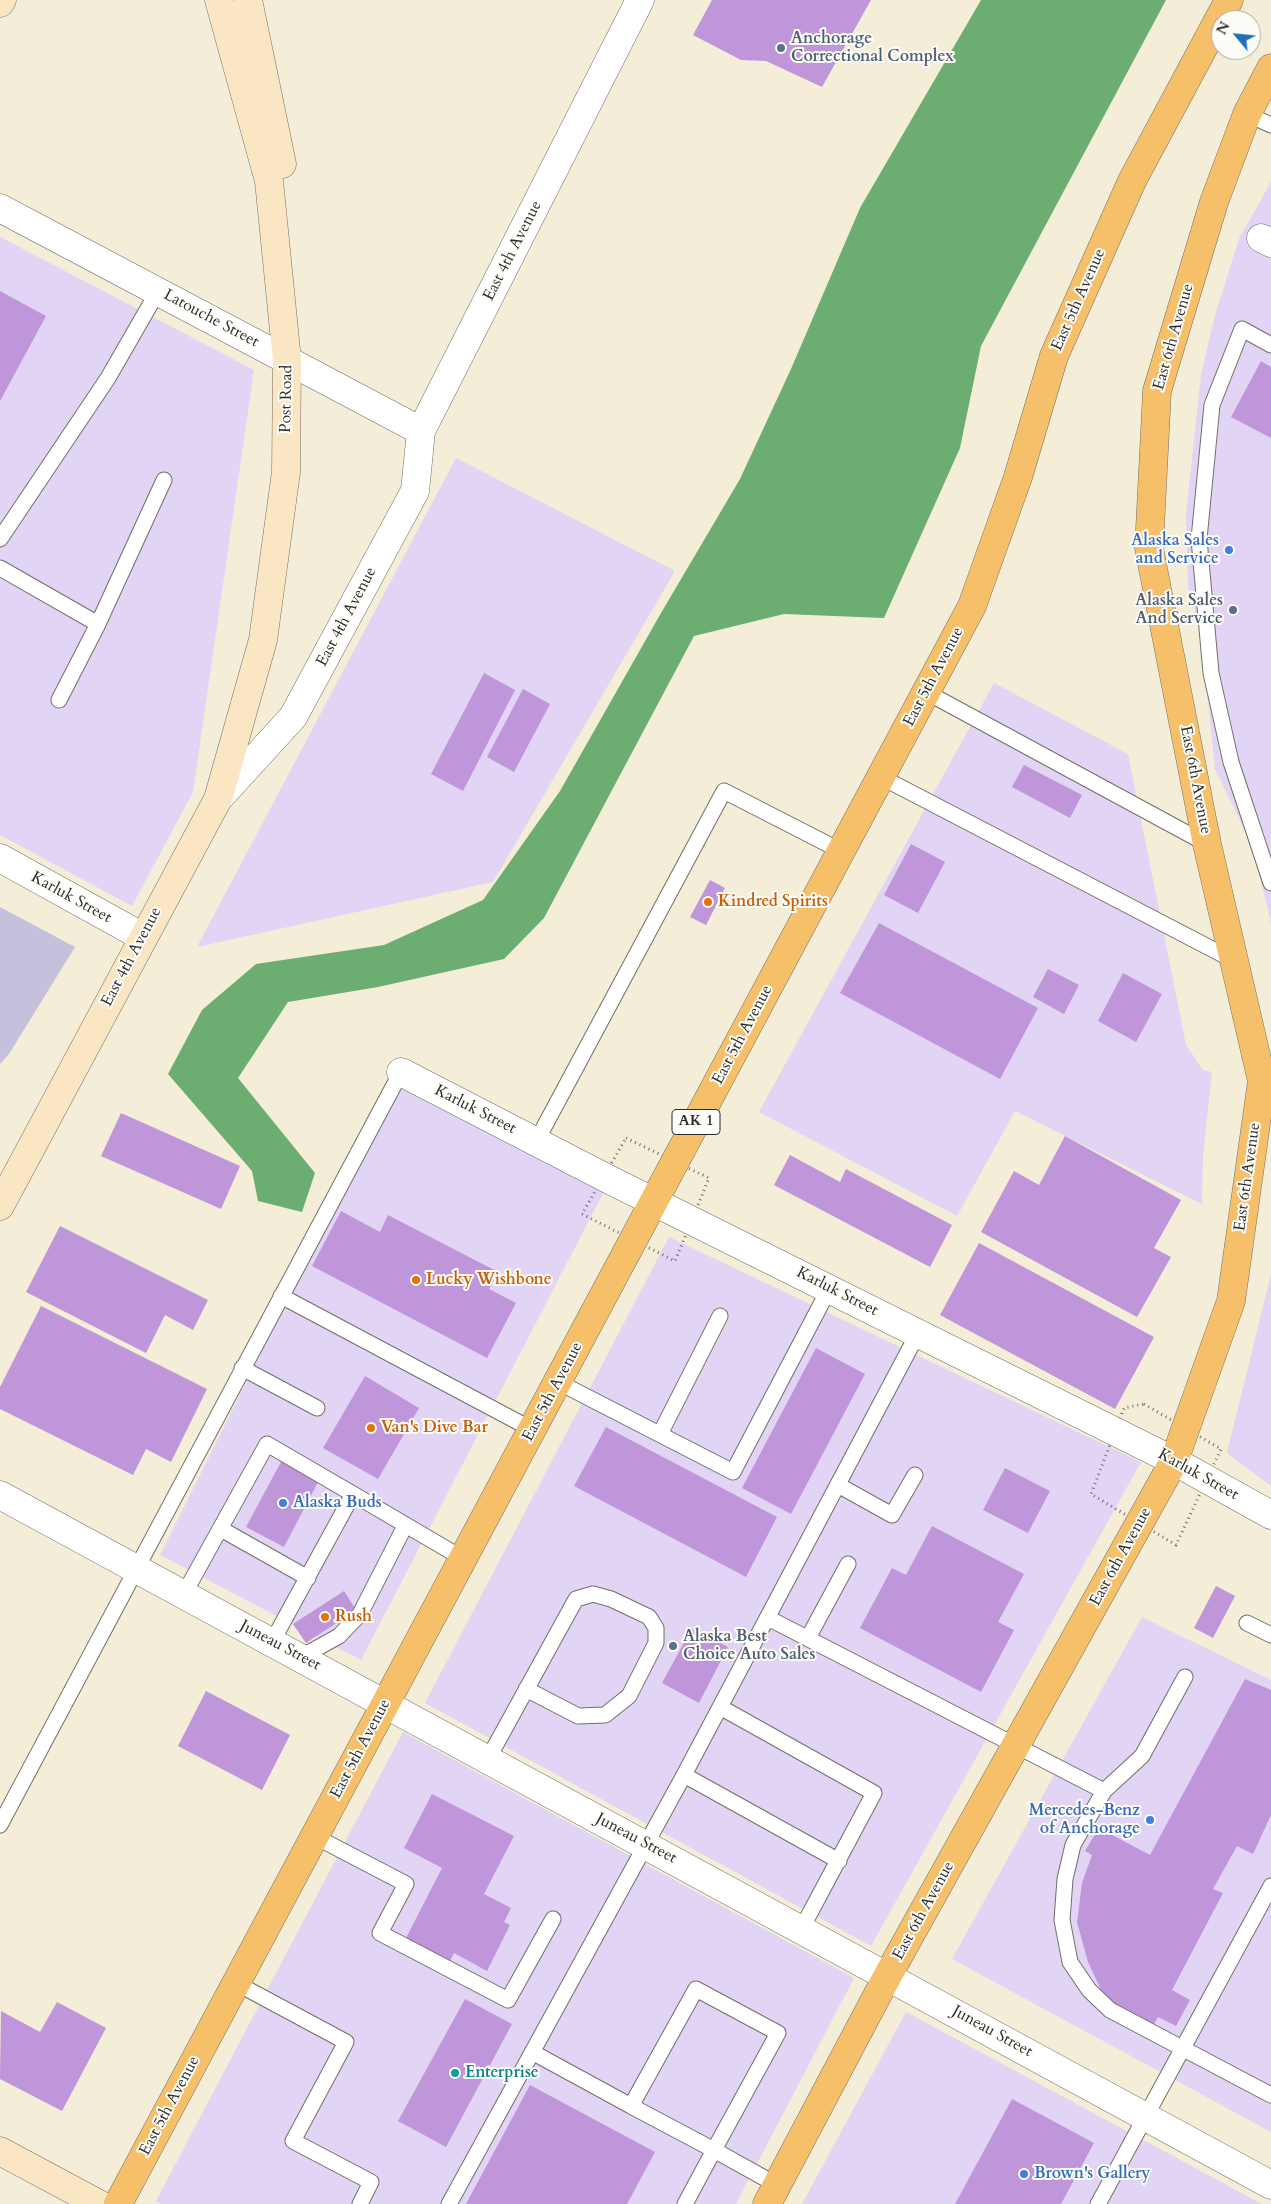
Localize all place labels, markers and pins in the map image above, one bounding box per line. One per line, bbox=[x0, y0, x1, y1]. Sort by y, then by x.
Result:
place label: Anchorage Correctional Complex bbox=[791, 29, 954, 67]
marker: Anchorage Correctional Complex bbox=[775, 42, 787, 54]
place label: Alaska Sales and Service bbox=[1131, 531, 1219, 569]
marker: Alaska Sales and Service bbox=[1223, 544, 1235, 556]
place label: Alaska Sales And Service bbox=[1135, 591, 1223, 629]
marker: Alaska Sales And Service bbox=[1227, 604, 1239, 616]
place label: Kindred Spirits bbox=[718, 892, 828, 912]
marker: Kindred Spirits bbox=[702, 896, 714, 908]
place label: Lucky Wishbone bbox=[426, 1270, 552, 1290]
marker: Lucky Wishbone bbox=[410, 1274, 422, 1286]
place label: Van's Dive Bar bbox=[381, 1418, 488, 1438]
marker: Van's Dive Bar bbox=[365, 1422, 377, 1434]
place label: Alaska Buds bbox=[293, 1493, 382, 1513]
marker: Alaska Buds bbox=[277, 1497, 289, 1509]
place label: Rush bbox=[335, 1607, 372, 1627]
marker: Rush bbox=[319, 1611, 331, 1623]
place label: Alaska Best Choice Auto Sales bbox=[683, 1627, 815, 1665]
marker: Alaska Best Choice Auto Sales bbox=[667, 1640, 679, 1652]
place label: Mercedes-Benz of Anchorage bbox=[1029, 1801, 1140, 1839]
marker: Mercedes-Benz of Anchorage bbox=[1144, 1814, 1156, 1826]
place label: Enterprise bbox=[465, 2063, 539, 2083]
marker: Enterprise bbox=[449, 2067, 461, 2079]
place label: Brown's Gallery bbox=[1034, 2164, 1150, 2184]
marker: Brown's Gallery bbox=[1018, 2168, 1030, 2180]

